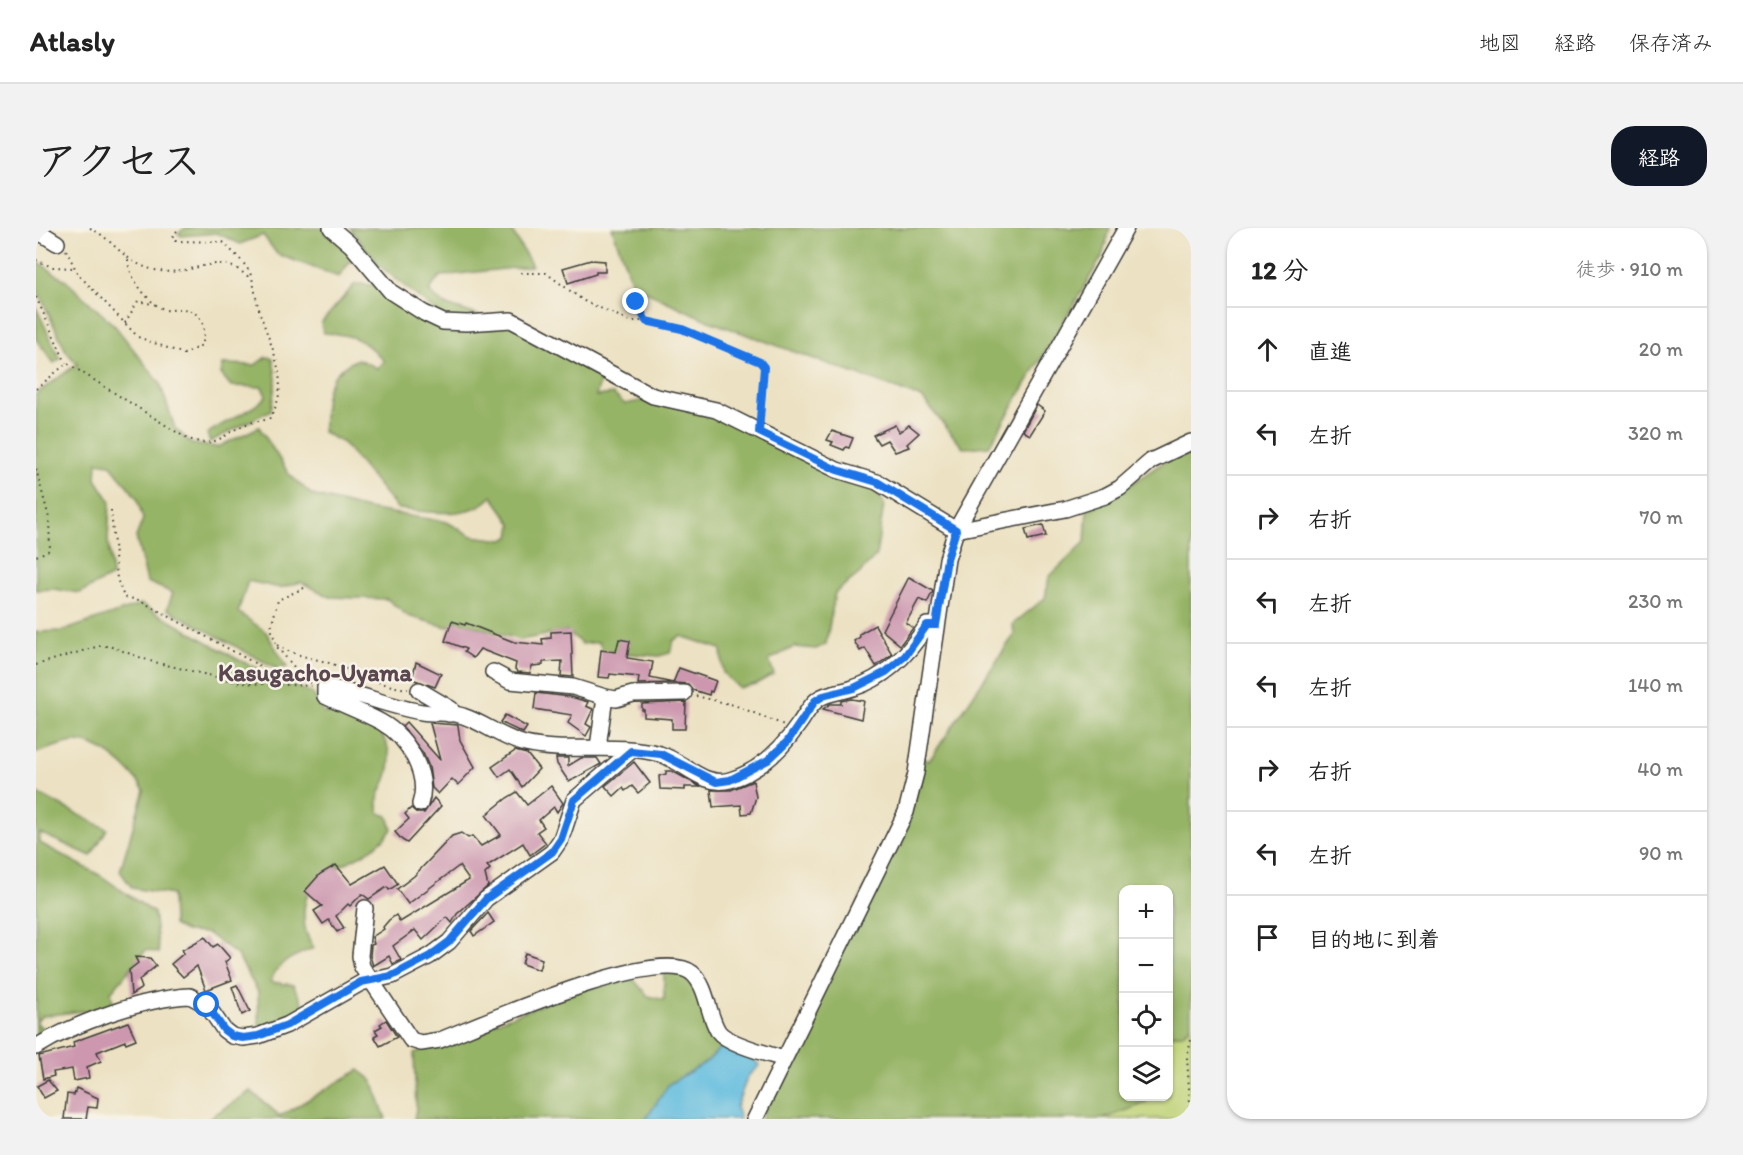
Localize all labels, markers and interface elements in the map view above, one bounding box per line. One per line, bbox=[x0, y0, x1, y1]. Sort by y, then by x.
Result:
text: Atlasly bbox=[30, 24, 115, 58]
text: 地図 bbox=[1479, 30, 1521, 55]
text: 経路 bbox=[1554, 30, 1596, 55]
text: 保存済み bbox=[1629, 30, 1713, 55]
button: 経路 bbox=[1611, 126, 1707, 186]
text: アクセス bbox=[36, 135, 201, 186]
text: 12 分 bbox=[1251, 254, 1309, 286]
text: 徒歩 · 910 m bbox=[1576, 257, 1683, 281]
route end bbox=[622, 288, 648, 314]
icon: ahead bbox=[1251, 333, 1284, 366]
text: 20 m bbox=[1639, 337, 1683, 361]
text: 直進 bbox=[1308, 338, 1352, 365]
icon: left bbox=[1251, 417, 1284, 450]
text: 320 m bbox=[1628, 421, 1683, 445]
text: 左折 bbox=[1308, 422, 1352, 449]
icon: right bbox=[1251, 501, 1284, 534]
text: 70 m bbox=[1639, 505, 1683, 529]
text: 右折 bbox=[1308, 506, 1352, 533]
icon: left bbox=[1251, 585, 1284, 618]
text: 230 m bbox=[1628, 589, 1683, 613]
text: 左折 bbox=[1308, 590, 1352, 617]
district label: Kasugacho-Uyama bbox=[218, 658, 413, 688]
icon: left bbox=[1251, 669, 1284, 702]
text: 140 m bbox=[1628, 673, 1683, 697]
text: 左折 bbox=[1308, 674, 1352, 701]
icon: right bbox=[1251, 753, 1284, 786]
text: 40 m bbox=[1637, 757, 1683, 781]
text: 右折 bbox=[1308, 758, 1352, 785]
icon: left bbox=[1251, 837, 1284, 870]
text: 90 m bbox=[1639, 841, 1683, 865]
text: 左折 bbox=[1308, 842, 1352, 869]
map controls bbox=[1119, 885, 1173, 1101]
button: + bbox=[1119, 885, 1173, 939]
icon: arrive bbox=[1251, 921, 1284, 954]
text: 目的地に到着 bbox=[1308, 926, 1440, 953]
button: − bbox=[1119, 939, 1173, 993]
route start bbox=[193, 991, 219, 1017]
button: locate bbox=[1119, 993, 1173, 1047]
button: layers bbox=[1119, 1047, 1173, 1101]

